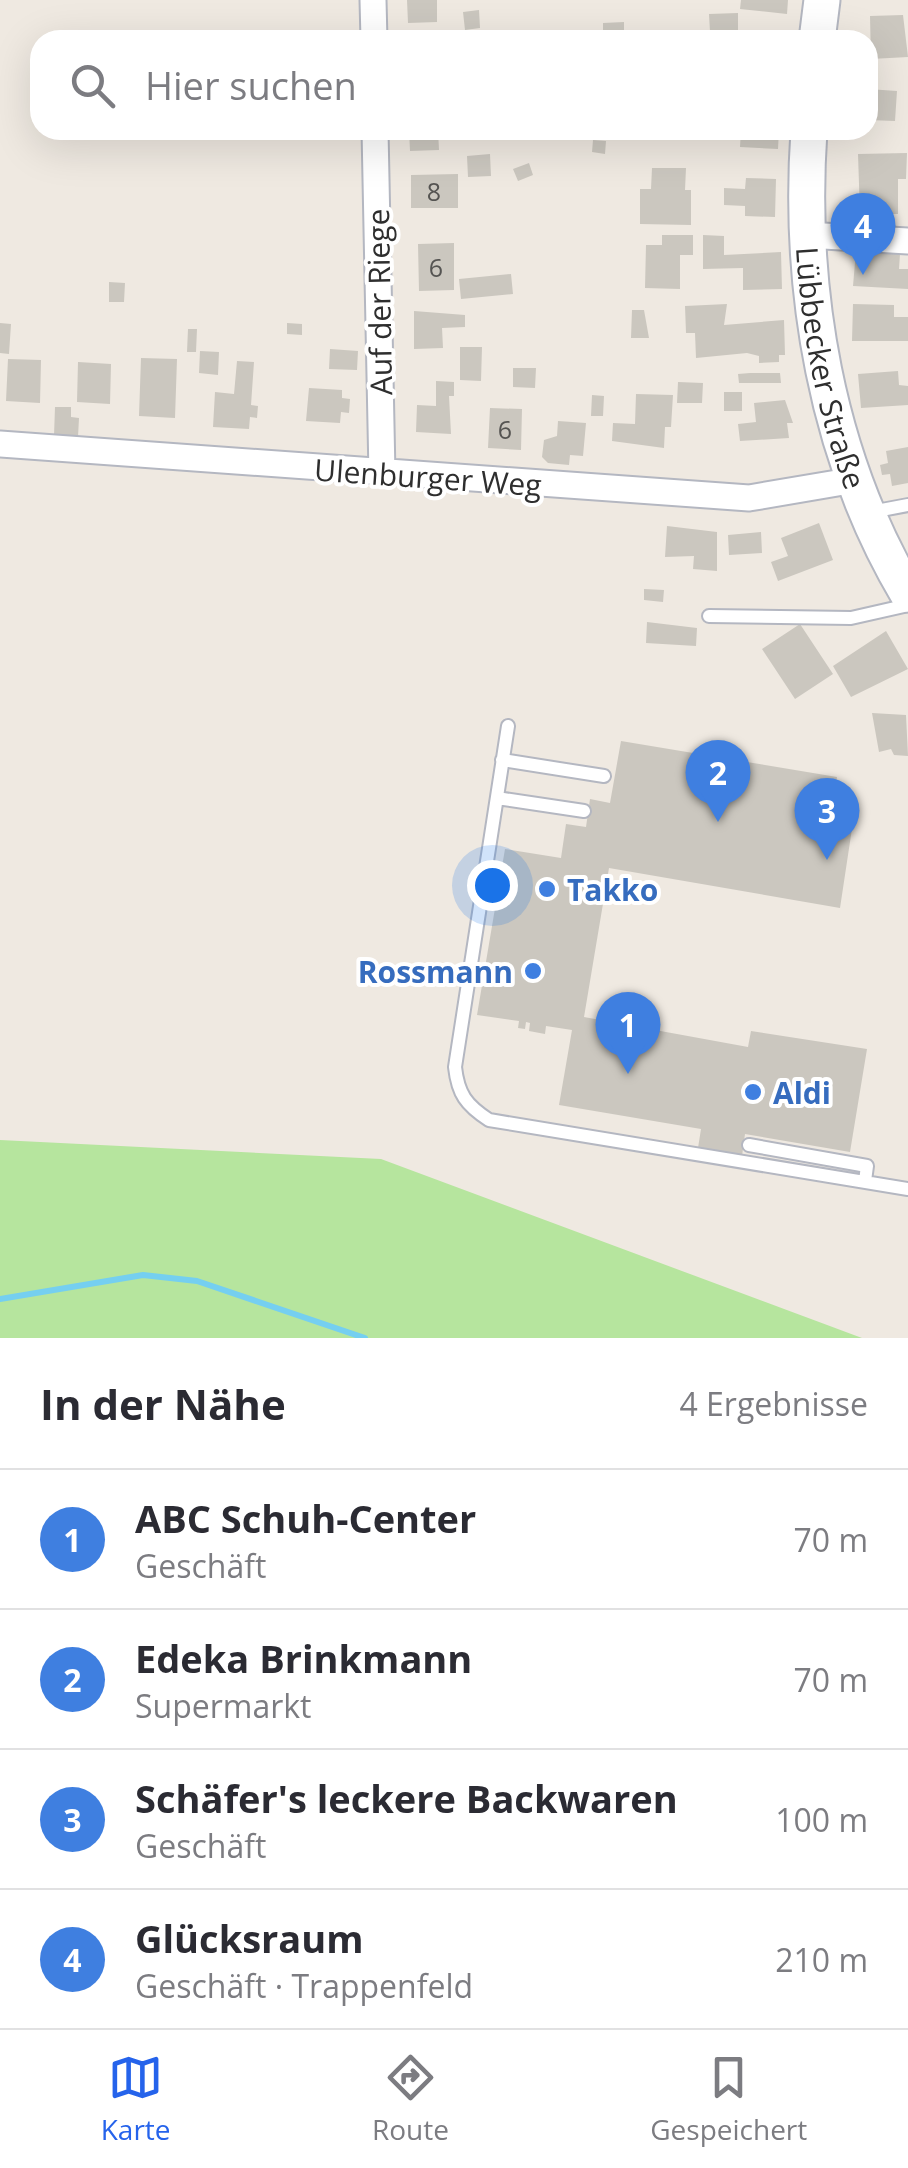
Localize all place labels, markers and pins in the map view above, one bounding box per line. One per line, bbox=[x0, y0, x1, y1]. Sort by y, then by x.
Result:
pin: 4 bbox=[830, 192, 896, 275]
pin: 2 bbox=[686, 740, 750, 822]
pin: 3 bbox=[794, 778, 860, 860]
place label: Takko bbox=[567, 869, 658, 910]
marker: Takko bbox=[536, 878, 558, 900]
place label: Rossmann bbox=[358, 951, 513, 992]
marker: Rossmann bbox=[522, 960, 544, 982]
pin: 1 bbox=[596, 992, 660, 1074]
place label: Aldi bbox=[773, 1072, 831, 1113]
marker: Aldi bbox=[742, 1081, 764, 1103]

